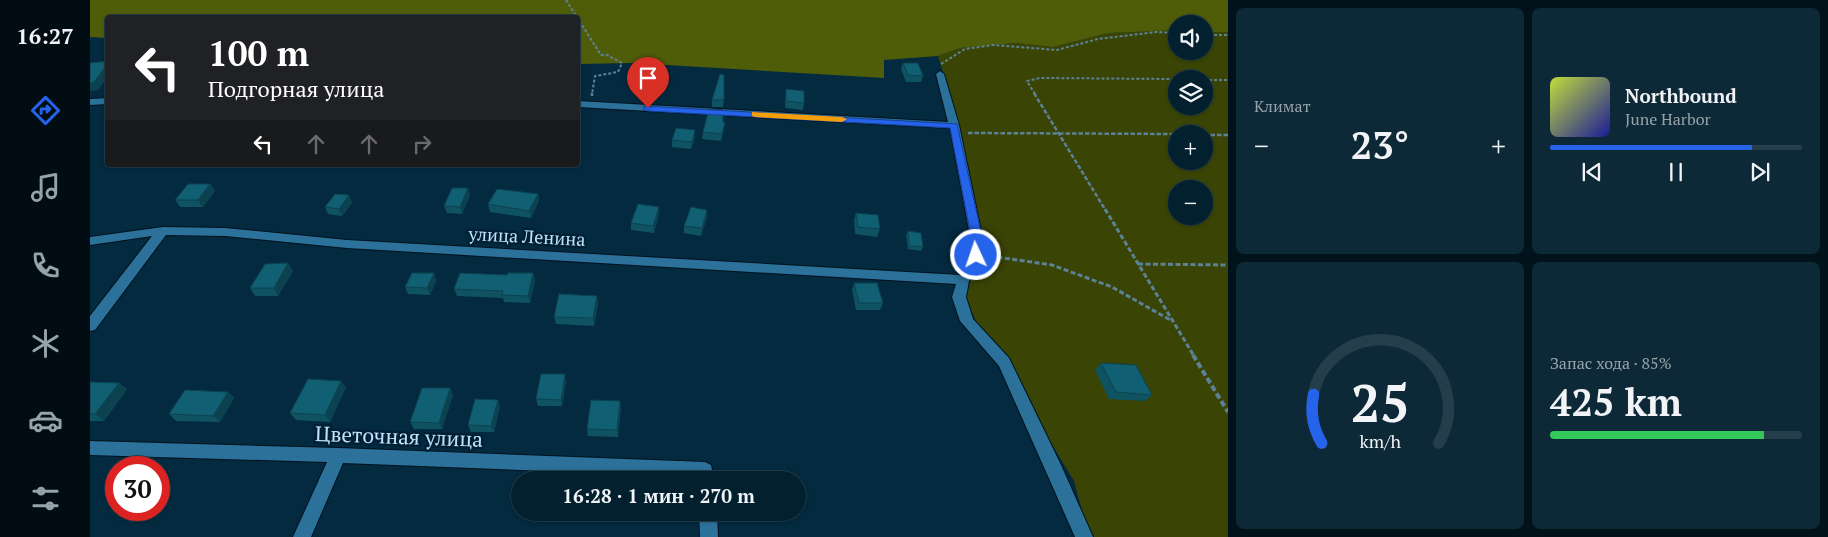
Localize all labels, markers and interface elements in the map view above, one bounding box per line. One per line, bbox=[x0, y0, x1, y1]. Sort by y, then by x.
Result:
map controls bbox=[1168, 15, 1213, 225]
button: sound bbox=[1168, 15, 1213, 60]
text: 16:27 bbox=[16, 21, 74, 50]
text: 100 m bbox=[208, 30, 309, 76]
icon: left bbox=[125, 35, 190, 100]
pin bbox=[627, 57, 669, 108]
icon: arrive bbox=[634, 64, 662, 92]
button: layers bbox=[1168, 70, 1213, 115]
text: Подгорная улица bbox=[208, 74, 384, 103]
text: Northbound bbox=[1625, 83, 1737, 108]
icon: directions bbox=[28, 93, 63, 128]
text: Климат bbox=[1254, 95, 1311, 117]
text: June Harbor bbox=[1625, 108, 1711, 130]
text: 23° bbox=[1351, 120, 1409, 170]
button: + bbox=[1168, 125, 1213, 170]
text: − bbox=[1254, 127, 1269, 164]
text: + bbox=[1491, 127, 1506, 164]
icon: left bbox=[249, 130, 277, 158]
icon: ahead bbox=[302, 130, 330, 158]
icon: ahead bbox=[355, 130, 383, 158]
icon: right bbox=[408, 130, 436, 158]
icon: previous bbox=[1578, 158, 1606, 186]
icon: pause bbox=[1662, 158, 1690, 186]
icon: next bbox=[1746, 158, 1774, 186]
icon: music bbox=[28, 170, 63, 205]
button: − bbox=[1168, 180, 1213, 225]
street label: улица Ленина bbox=[467, 221, 586, 251]
position arrow bbox=[949, 228, 1001, 280]
icon: phone bbox=[28, 248, 63, 283]
icon: climate bbox=[28, 326, 63, 361]
text: Запас хода · 85% bbox=[1550, 352, 1672, 374]
text: 25 bbox=[1351, 368, 1409, 437]
text: 425 km bbox=[1550, 377, 1682, 427]
icon: car bbox=[28, 403, 63, 438]
street label: Цветочная улица bbox=[315, 419, 484, 453]
text: km/h bbox=[1359, 429, 1401, 453]
speed limit sign: 30 bbox=[105, 456, 170, 521]
icon: filters bbox=[28, 481, 63, 516]
text: 16:28 · 1 мин · 270 m bbox=[562, 483, 755, 508]

